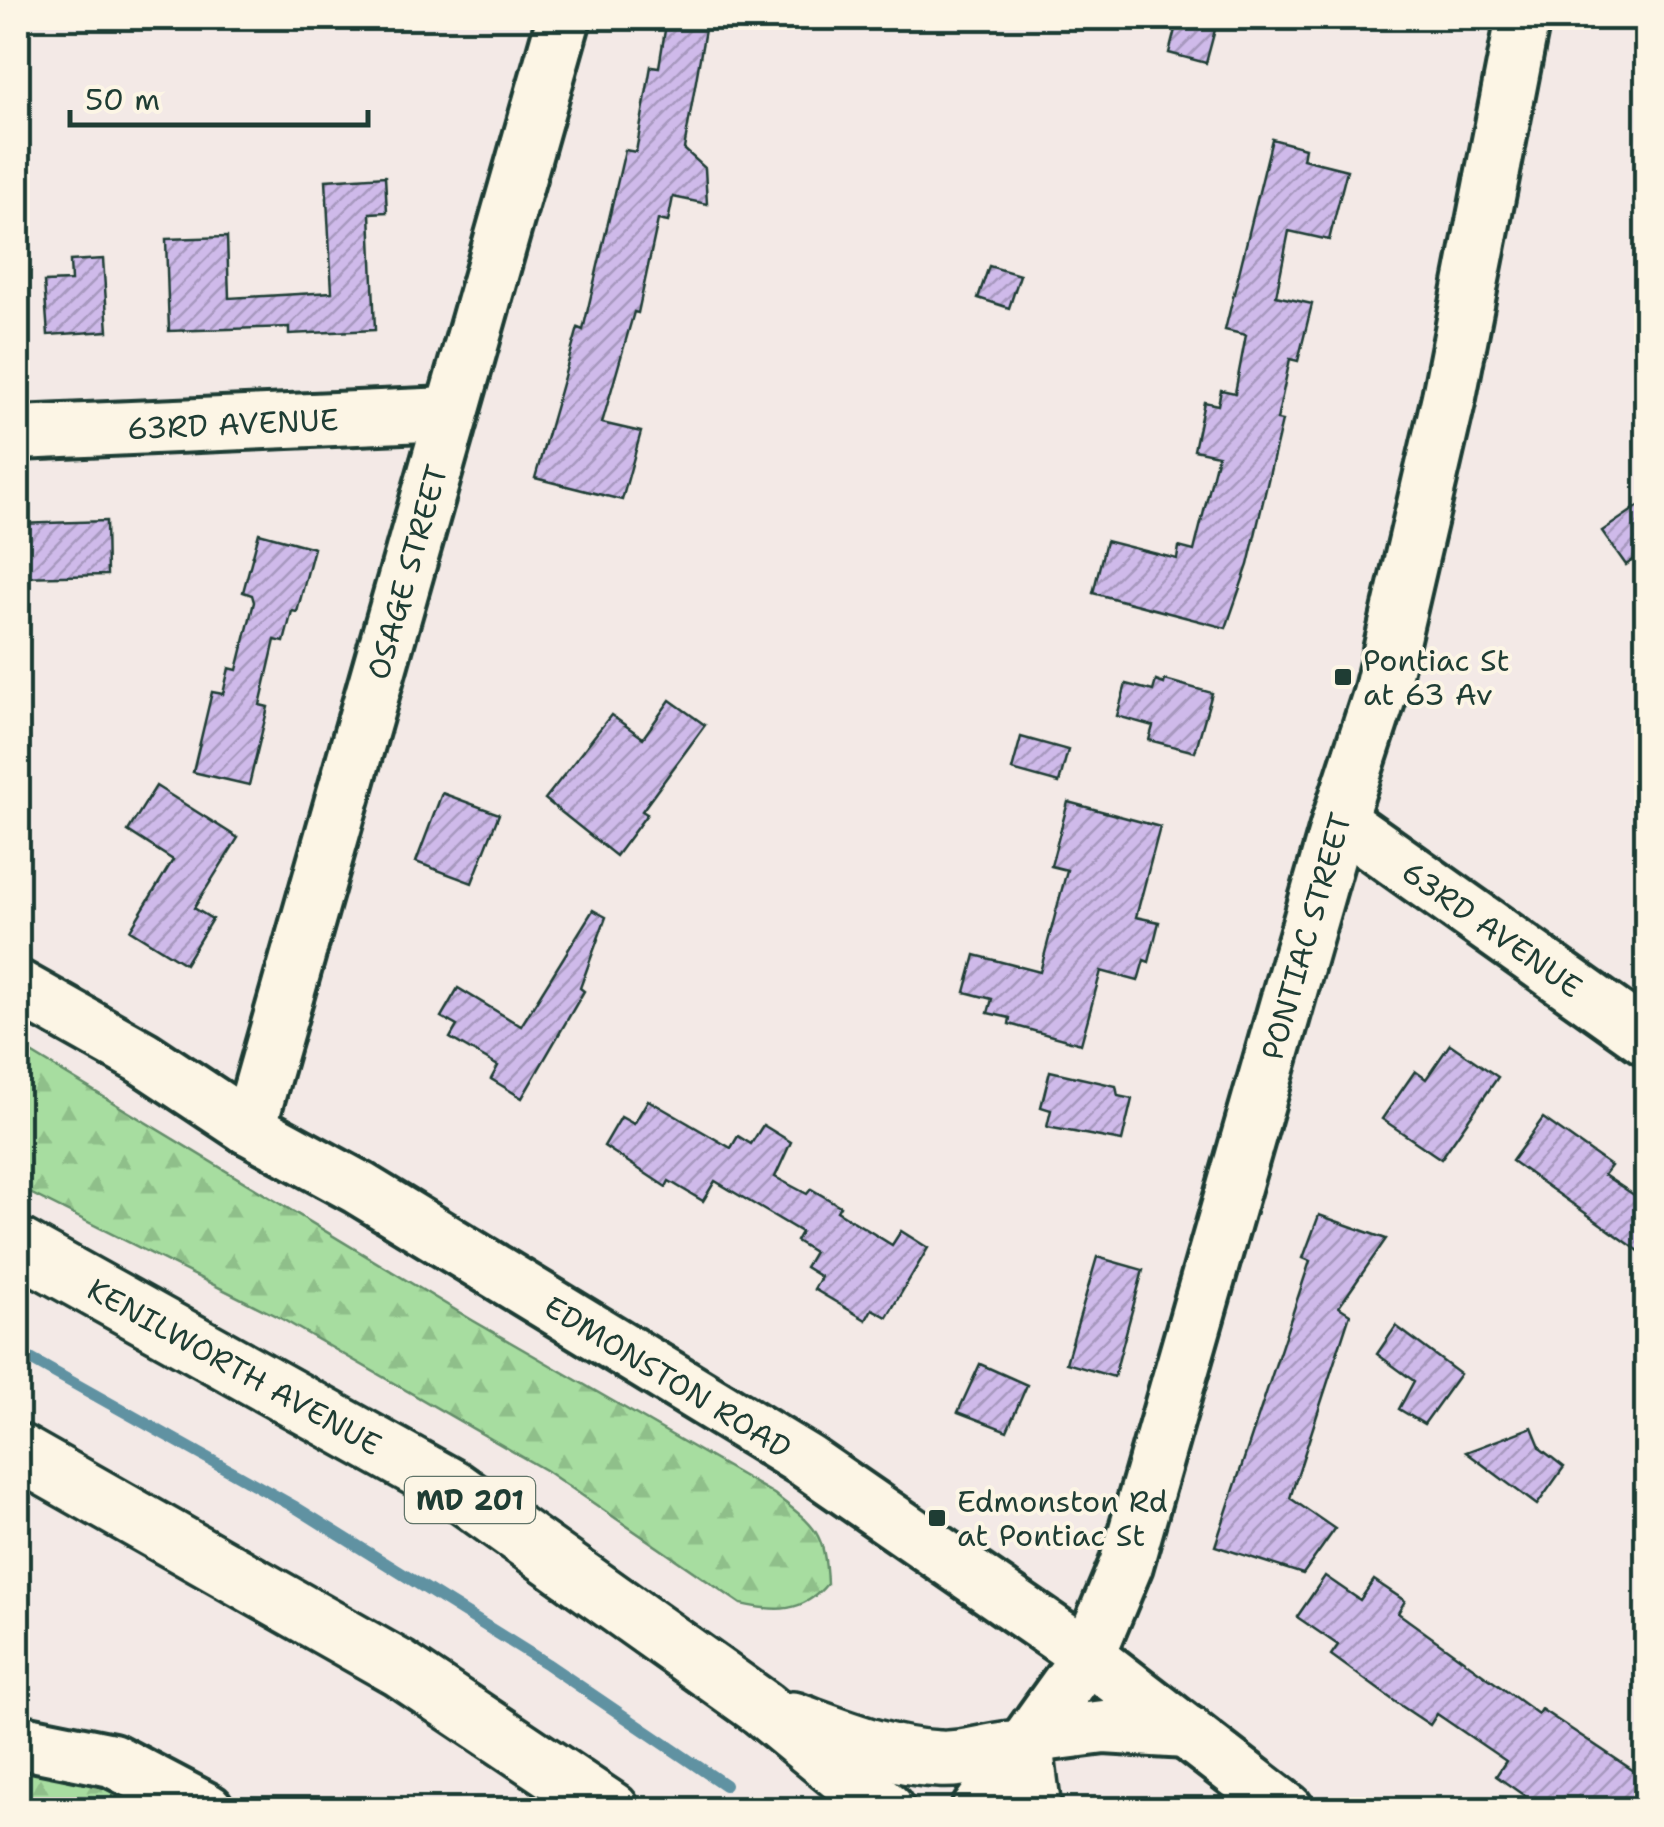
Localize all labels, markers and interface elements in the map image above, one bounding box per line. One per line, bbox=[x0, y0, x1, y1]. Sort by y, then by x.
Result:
scale bar bbox=[70, 65, 368, 127]
text: 50 m bbox=[85, 79, 160, 120]
street label: 63RD AVENUE bbox=[126, 398, 340, 449]
street label: OSAGE STREET bbox=[357, 460, 457, 684]
place label: Pontiac St at 63 Av bbox=[1363, 640, 1510, 715]
marker: Pontiac St at 63 Av bbox=[1332, 666, 1354, 688]
street label: PONTIAC STREET bbox=[1251, 808, 1361, 1064]
street label: 63RD AVENUE bbox=[1394, 851, 1591, 1007]
street label: KENILWORTH AVENUE bbox=[80, 1268, 389, 1465]
street label: EDMONSTON ROAD bbox=[537, 1286, 799, 1468]
road number: MD 201 bbox=[405, 1477, 535, 1523]
place label: Edmonston Rd at Pontiac St bbox=[957, 1481, 1168, 1556]
marker: Edmonston Rd at Pontiac St bbox=[926, 1507, 948, 1529]

